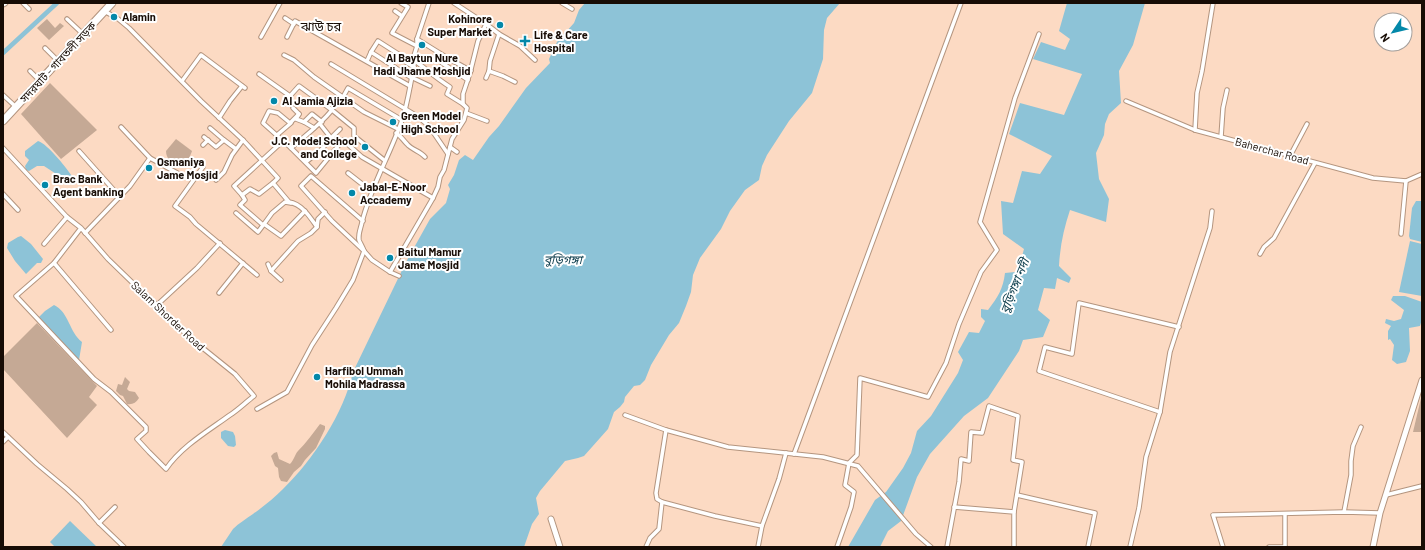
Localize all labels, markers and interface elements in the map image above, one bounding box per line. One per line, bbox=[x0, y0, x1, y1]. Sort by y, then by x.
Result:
place label: Alamin bbox=[122, 10, 156, 23]
marker: Alamin bbox=[109, 12, 119, 22]
place label: Kohinore Super Market bbox=[428, 12, 492, 38]
north arrow bbox=[1373, 12, 1413, 52]
district label: ঝাউ চর bbox=[300, 18, 341, 34]
street label: সদরঘাট - গাবতলী সড়ক bbox=[16, 19, 98, 105]
marker: Kohinore Super Market bbox=[495, 20, 505, 30]
place label: Life & Care Hospital bbox=[534, 28, 588, 54]
text: N bbox=[1377, 31, 1392, 45]
marker: Life & Care Hospital bbox=[519, 35, 531, 47]
marker: Al Baytun Nure Hadi Jhame Moshjid bbox=[417, 40, 427, 50]
place label: Al Baytun Nure Hadi Jhame Moshjid bbox=[374, 51, 470, 77]
place label: Al Jamia Ajizia bbox=[282, 94, 353, 107]
marker: Al Jamia Ajizia bbox=[269, 96, 279, 106]
place label: Green Model High School bbox=[401, 109, 461, 135]
marker: Green Model High School bbox=[388, 117, 398, 127]
place label: J.C. Model School and College bbox=[271, 134, 357, 160]
street label: Baherchar Road bbox=[1234, 134, 1310, 167]
marker: J.C. Model School and College bbox=[360, 142, 370, 152]
place label: Osmaniya Jame Mosjid bbox=[157, 155, 218, 181]
marker: Osmaniya Jame Mosjid bbox=[144, 163, 154, 173]
place label: Brac Bank Agent banking bbox=[53, 172, 124, 198]
marker: Brac Bank Agent banking bbox=[40, 180, 50, 190]
place label: Jabal-E-Noor Accademy bbox=[360, 180, 427, 206]
marker: Jabal-E-Noor Accademy bbox=[347, 188, 357, 198]
place label: Baitul Mamur Jame Mosjid bbox=[398, 245, 462, 271]
water label: বুড়িগঙ্গা bbox=[544, 252, 585, 267]
marker: Baitul Mamur Jame Mosjid bbox=[385, 253, 395, 263]
water label: বুড়িগঙ্গা নদী bbox=[997, 254, 1033, 315]
street label: Salam Shorder Road bbox=[129, 278, 208, 353]
place label: Harfibol Ummah Mohila Madrassa bbox=[325, 364, 405, 390]
marker: Harfibol Ummah Mohila Madrassa bbox=[312, 372, 322, 382]

